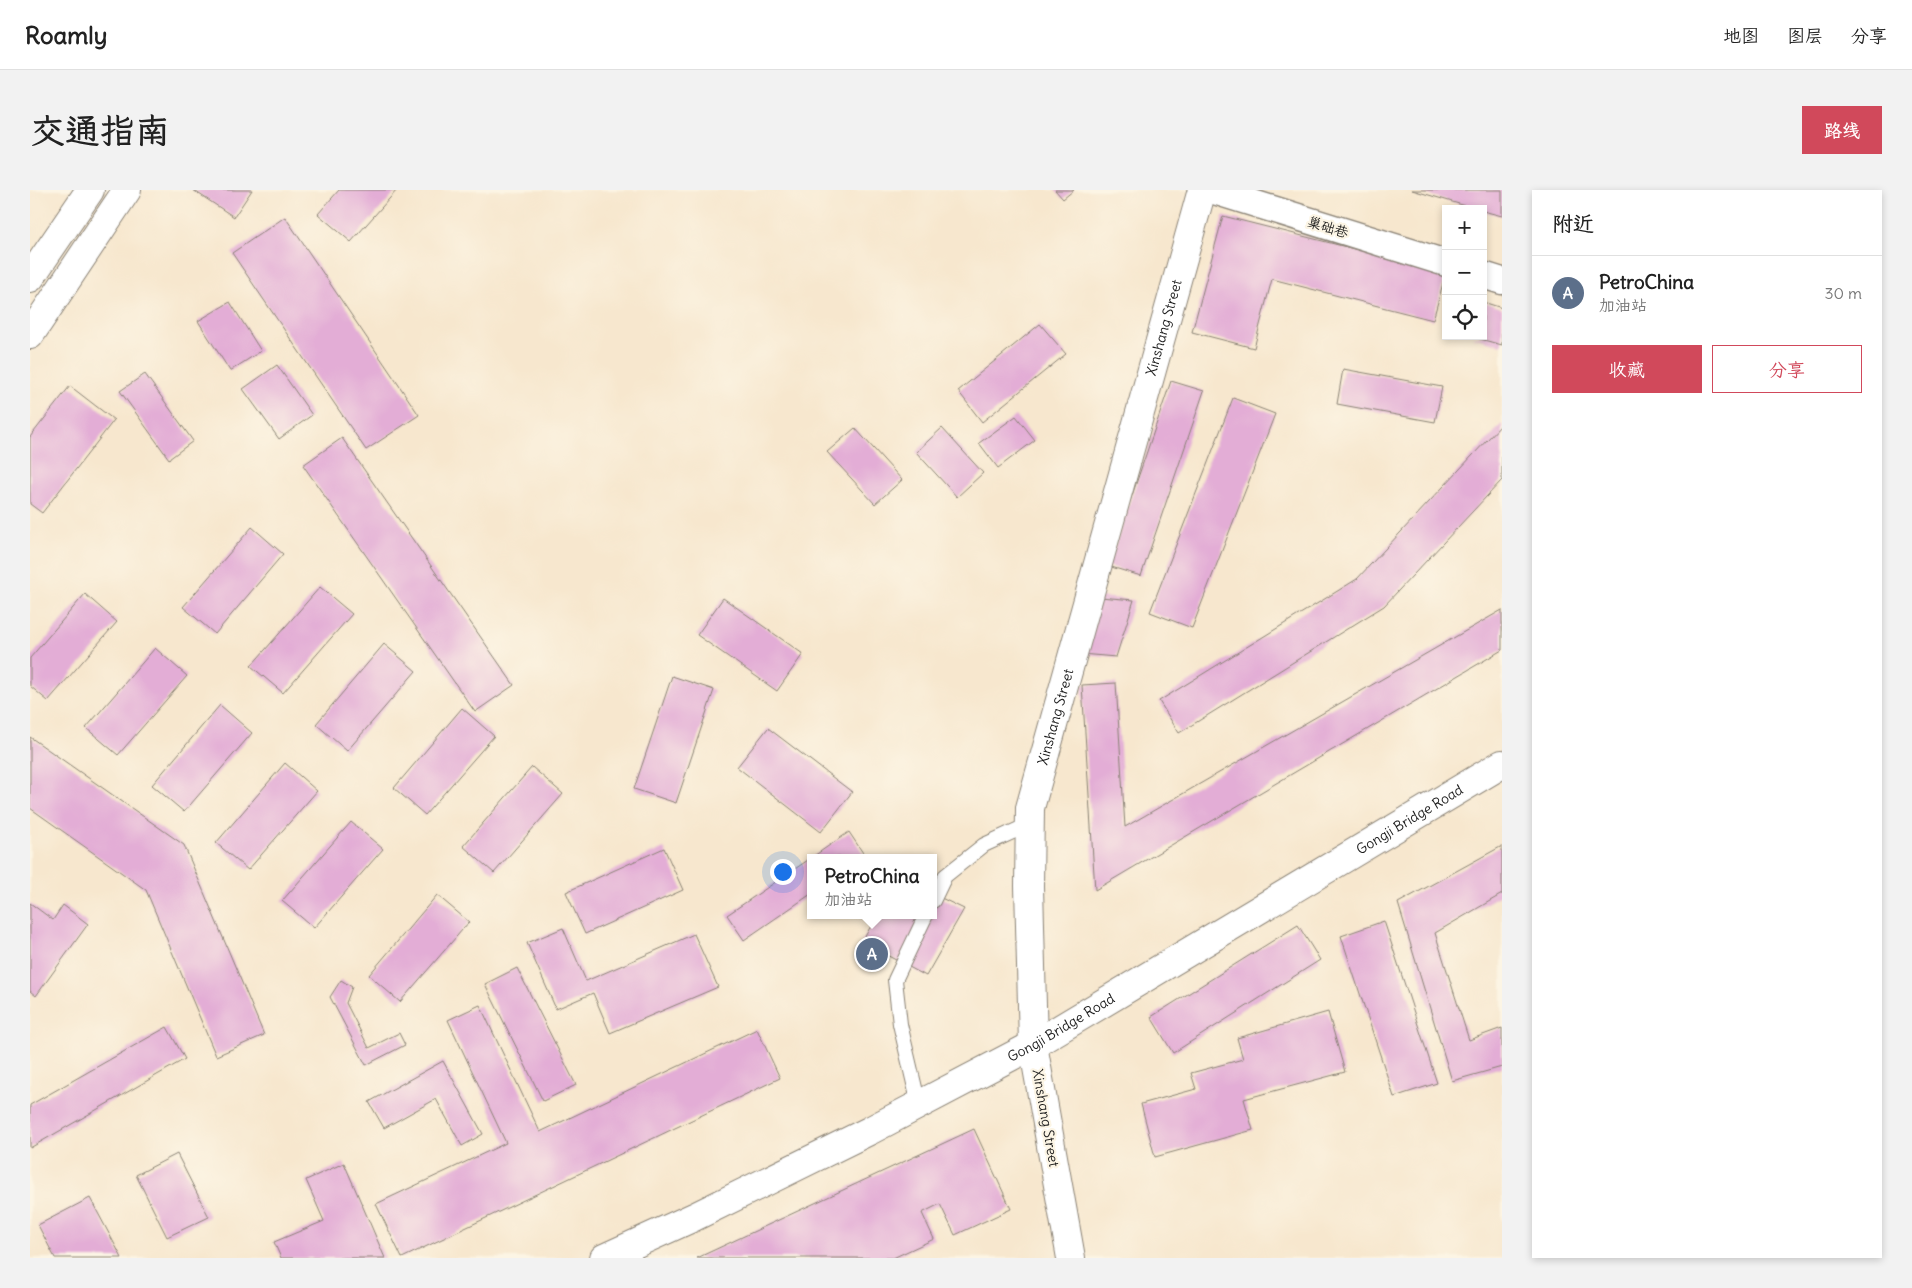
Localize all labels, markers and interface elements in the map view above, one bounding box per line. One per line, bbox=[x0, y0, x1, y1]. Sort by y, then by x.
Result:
text: Roamly bbox=[25, 20, 107, 50]
text: 地图 bbox=[1723, 24, 1759, 47]
text: 图层 bbox=[1787, 24, 1823, 47]
text: 分享 bbox=[1851, 24, 1887, 47]
button: 路线 bbox=[1802, 106, 1882, 154]
text: 交通指南 bbox=[30, 108, 170, 152]
map controls bbox=[1442, 205, 1487, 340]
button: + bbox=[1442, 205, 1487, 250]
text: 附近 bbox=[1552, 210, 1594, 237]
street label: 巢础巷 bbox=[1305, 212, 1352, 242]
button: − bbox=[1442, 250, 1487, 295]
text: PetroChina bbox=[1599, 270, 1694, 294]
street label: Xinshang Street bbox=[1142, 277, 1186, 378]
text: A bbox=[1563, 283, 1573, 303]
text: 30 m bbox=[1825, 283, 1862, 303]
button: locate bbox=[1442, 295, 1487, 340]
text: 加油站 bbox=[1599, 295, 1647, 315]
button: 收藏 bbox=[1552, 345, 1702, 393]
button: 分享 bbox=[1712, 345, 1862, 393]
street label: Xinshang Street bbox=[1033, 666, 1077, 767]
street label: Gongji Bridge Road bbox=[1353, 781, 1466, 858]
popup bbox=[807, 854, 937, 919]
your location bbox=[770, 859, 796, 885]
text: PetroChina bbox=[824, 864, 920, 888]
text: 加油站 bbox=[824, 889, 872, 909]
pin: A bbox=[856, 935, 888, 973]
street label: Gongji Bridge Road bbox=[1004, 989, 1118, 1066]
street label: Xinshang Street bbox=[1029, 1068, 1064, 1169]

